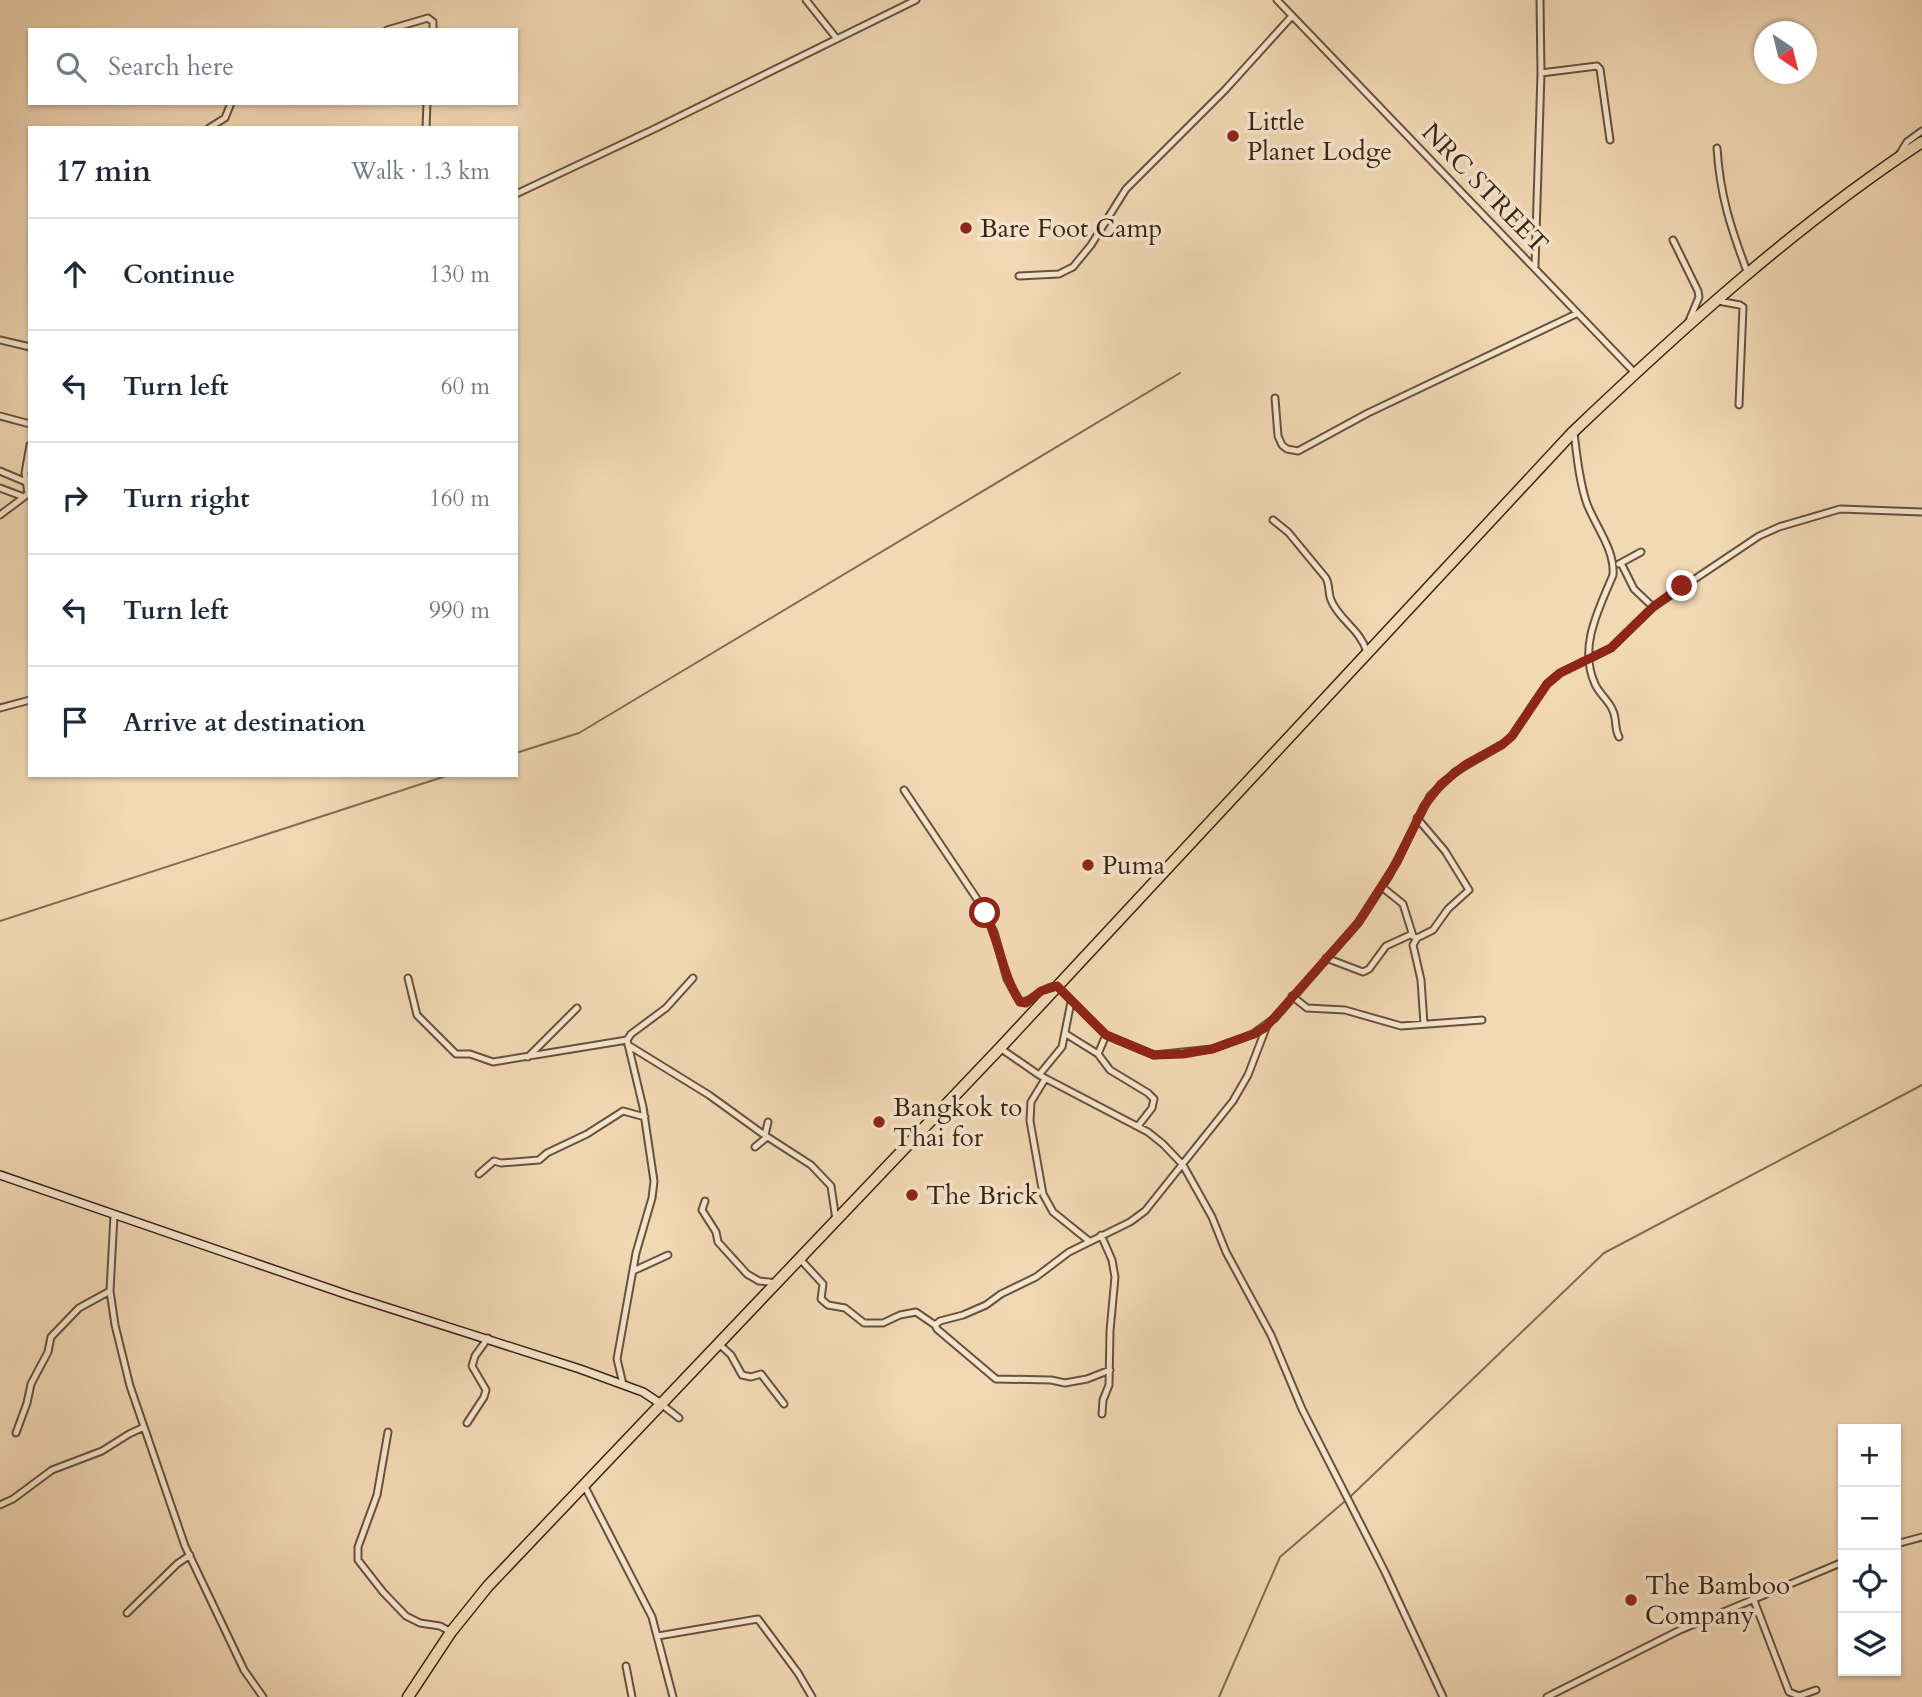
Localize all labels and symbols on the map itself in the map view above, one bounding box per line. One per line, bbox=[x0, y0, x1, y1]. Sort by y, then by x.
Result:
north arrow bbox=[1754, 21, 1817, 84]
place label: Little Planet Lodge bbox=[1247, 104, 1392, 169]
street label: NRC STREET bbox=[1414, 115, 1556, 261]
marker: Little Planet Lodge bbox=[1225, 128, 1241, 144]
place label: Bare Foot Camp bbox=[980, 211, 1162, 246]
marker: Bare Foot Camp bbox=[958, 220, 974, 236]
route end bbox=[1666, 570, 1697, 601]
place label: Puma bbox=[1102, 848, 1165, 883]
marker: Puma bbox=[1080, 857, 1096, 873]
route start bbox=[969, 897, 1000, 928]
place label: Bangkok to Thai for bbox=[893, 1090, 1022, 1155]
marker: Bangkok to Thai for bbox=[871, 1114, 887, 1130]
place label: The Brick bbox=[926, 1178, 1038, 1213]
marker: The Brick bbox=[904, 1187, 920, 1203]
place label: The Bamboo Company bbox=[1645, 1568, 1790, 1633]
marker: The Bamboo Company bbox=[1623, 1592, 1639, 1608]

